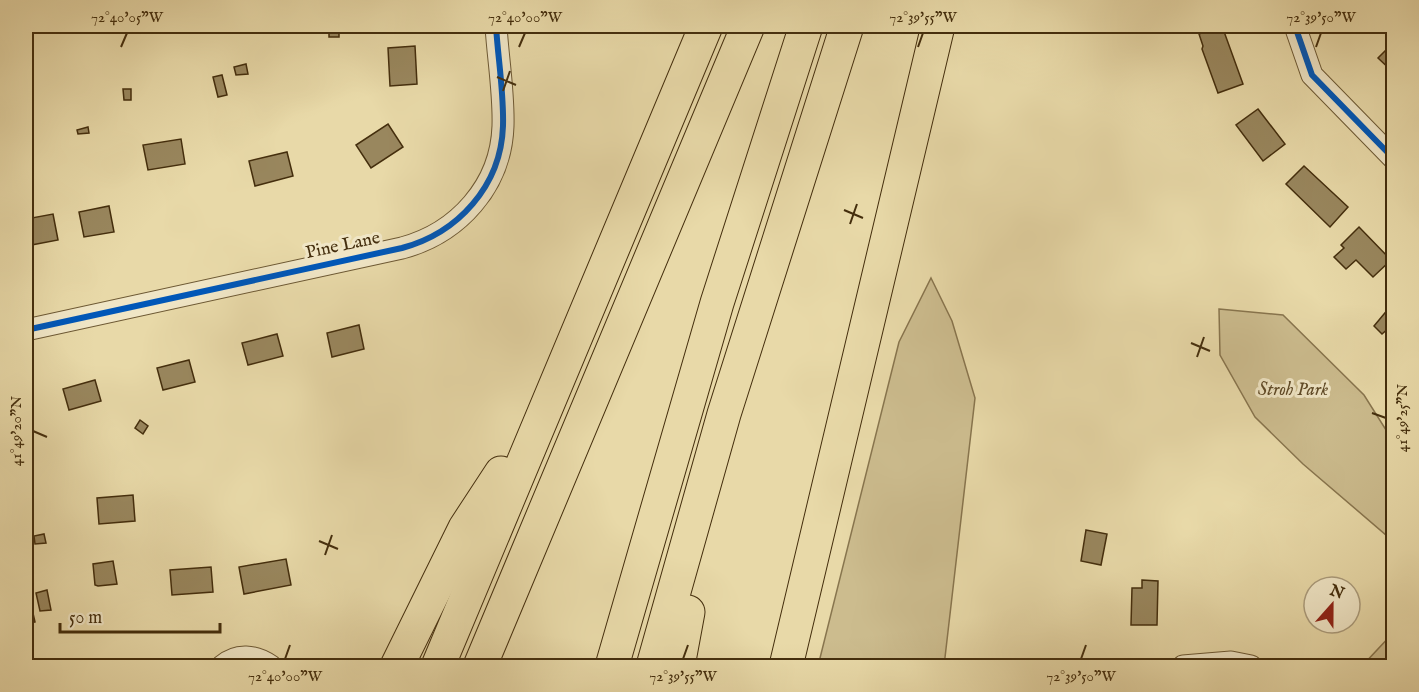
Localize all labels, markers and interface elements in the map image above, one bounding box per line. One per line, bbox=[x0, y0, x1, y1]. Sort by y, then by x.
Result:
text: 72°40'05"W bbox=[91, 8, 164, 27]
text: 72°40'00"W bbox=[488, 8, 563, 27]
text: 72°39'55"W bbox=[889, 8, 958, 27]
text: 72°39'50"W bbox=[1286, 8, 1356, 27]
street label: Pine Lane bbox=[304, 227, 382, 265]
park label: Stroh Park bbox=[1258, 379, 1328, 402]
text: 41°49'25"N bbox=[1393, 384, 1412, 452]
text: 41°49'20"N bbox=[7, 396, 26, 466]
north arrow bbox=[1302, 575, 1362, 635]
text: N bbox=[1326, 581, 1347, 605]
scale bar bbox=[60, 596, 220, 634]
text: 50 m bbox=[69, 607, 102, 630]
text: 72°40'00"W bbox=[248, 667, 323, 686]
text: 72°39'55"W bbox=[649, 667, 718, 686]
text: 72°39'50"W bbox=[1046, 667, 1116, 686]

